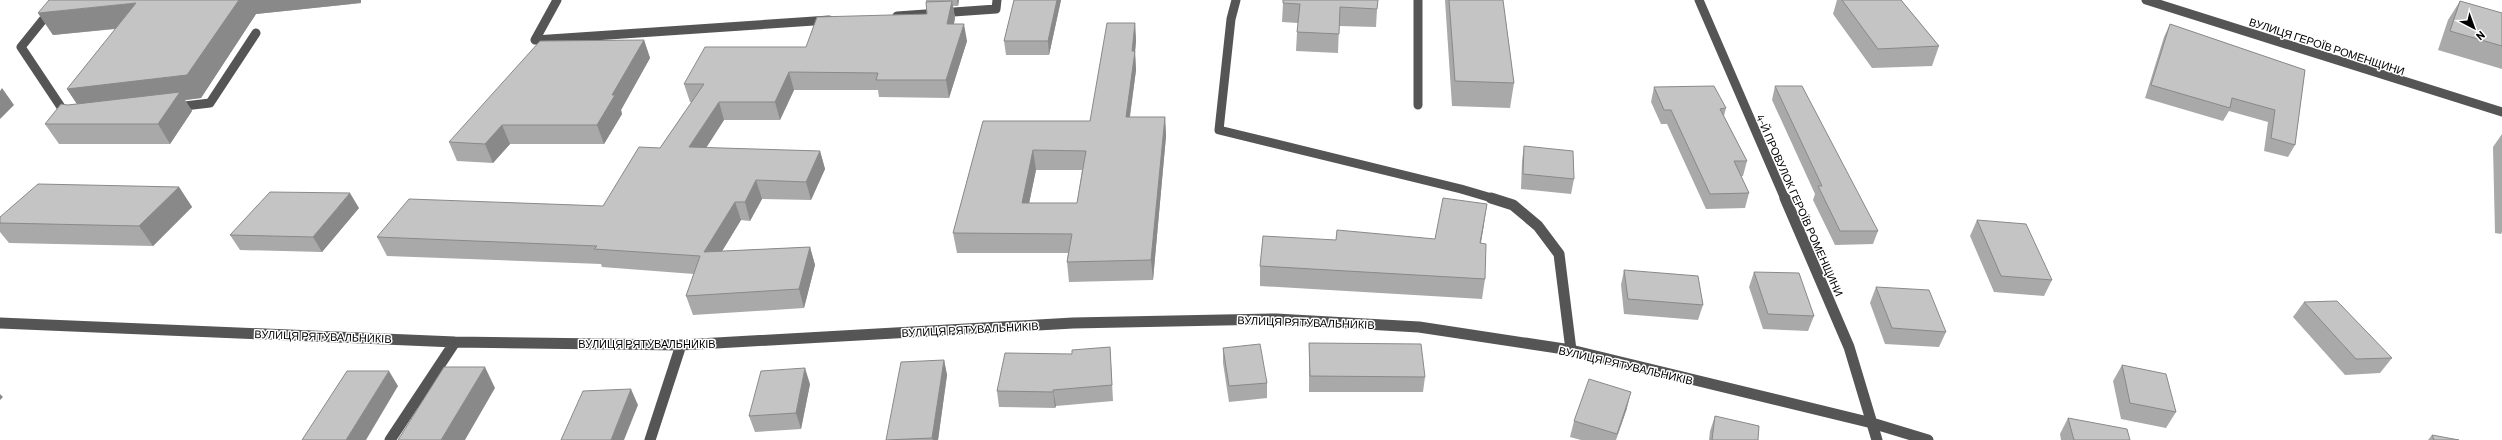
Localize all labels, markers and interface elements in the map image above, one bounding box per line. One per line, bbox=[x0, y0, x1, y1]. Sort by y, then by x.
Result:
north arrow bbox=[2454, 8, 2494, 48]
street label: ВУЛИЦЯ ГЕРОЇВ РОМЕНЩИНИ bbox=[2248, 15, 2406, 77]
text: N bbox=[2474, 29, 2488, 43]
street label: 4-Й ПРОВУЛОК ГЕРОЇВ РОМЕНЩИНИ bbox=[1754, 112, 1846, 298]
street label: ВУЛИЦЯ РЯТУВАЛЬНИКІВ bbox=[1237, 313, 1375, 331]
street label: ВУЛИЦЯ РЯТУВАЛЬНИКІВ bbox=[901, 319, 1039, 339]
street label: ВУЛИЦЯ РЯТУВАЛЬНИКІВ bbox=[254, 327, 392, 345]
street label: ВУЛИЦЯ РЯТУВАЛЬНИКІВ bbox=[578, 337, 716, 350]
street label: ВУЛИЦЯ РЯТУВАЛЬНИКІВ bbox=[1558, 343, 1694, 387]

